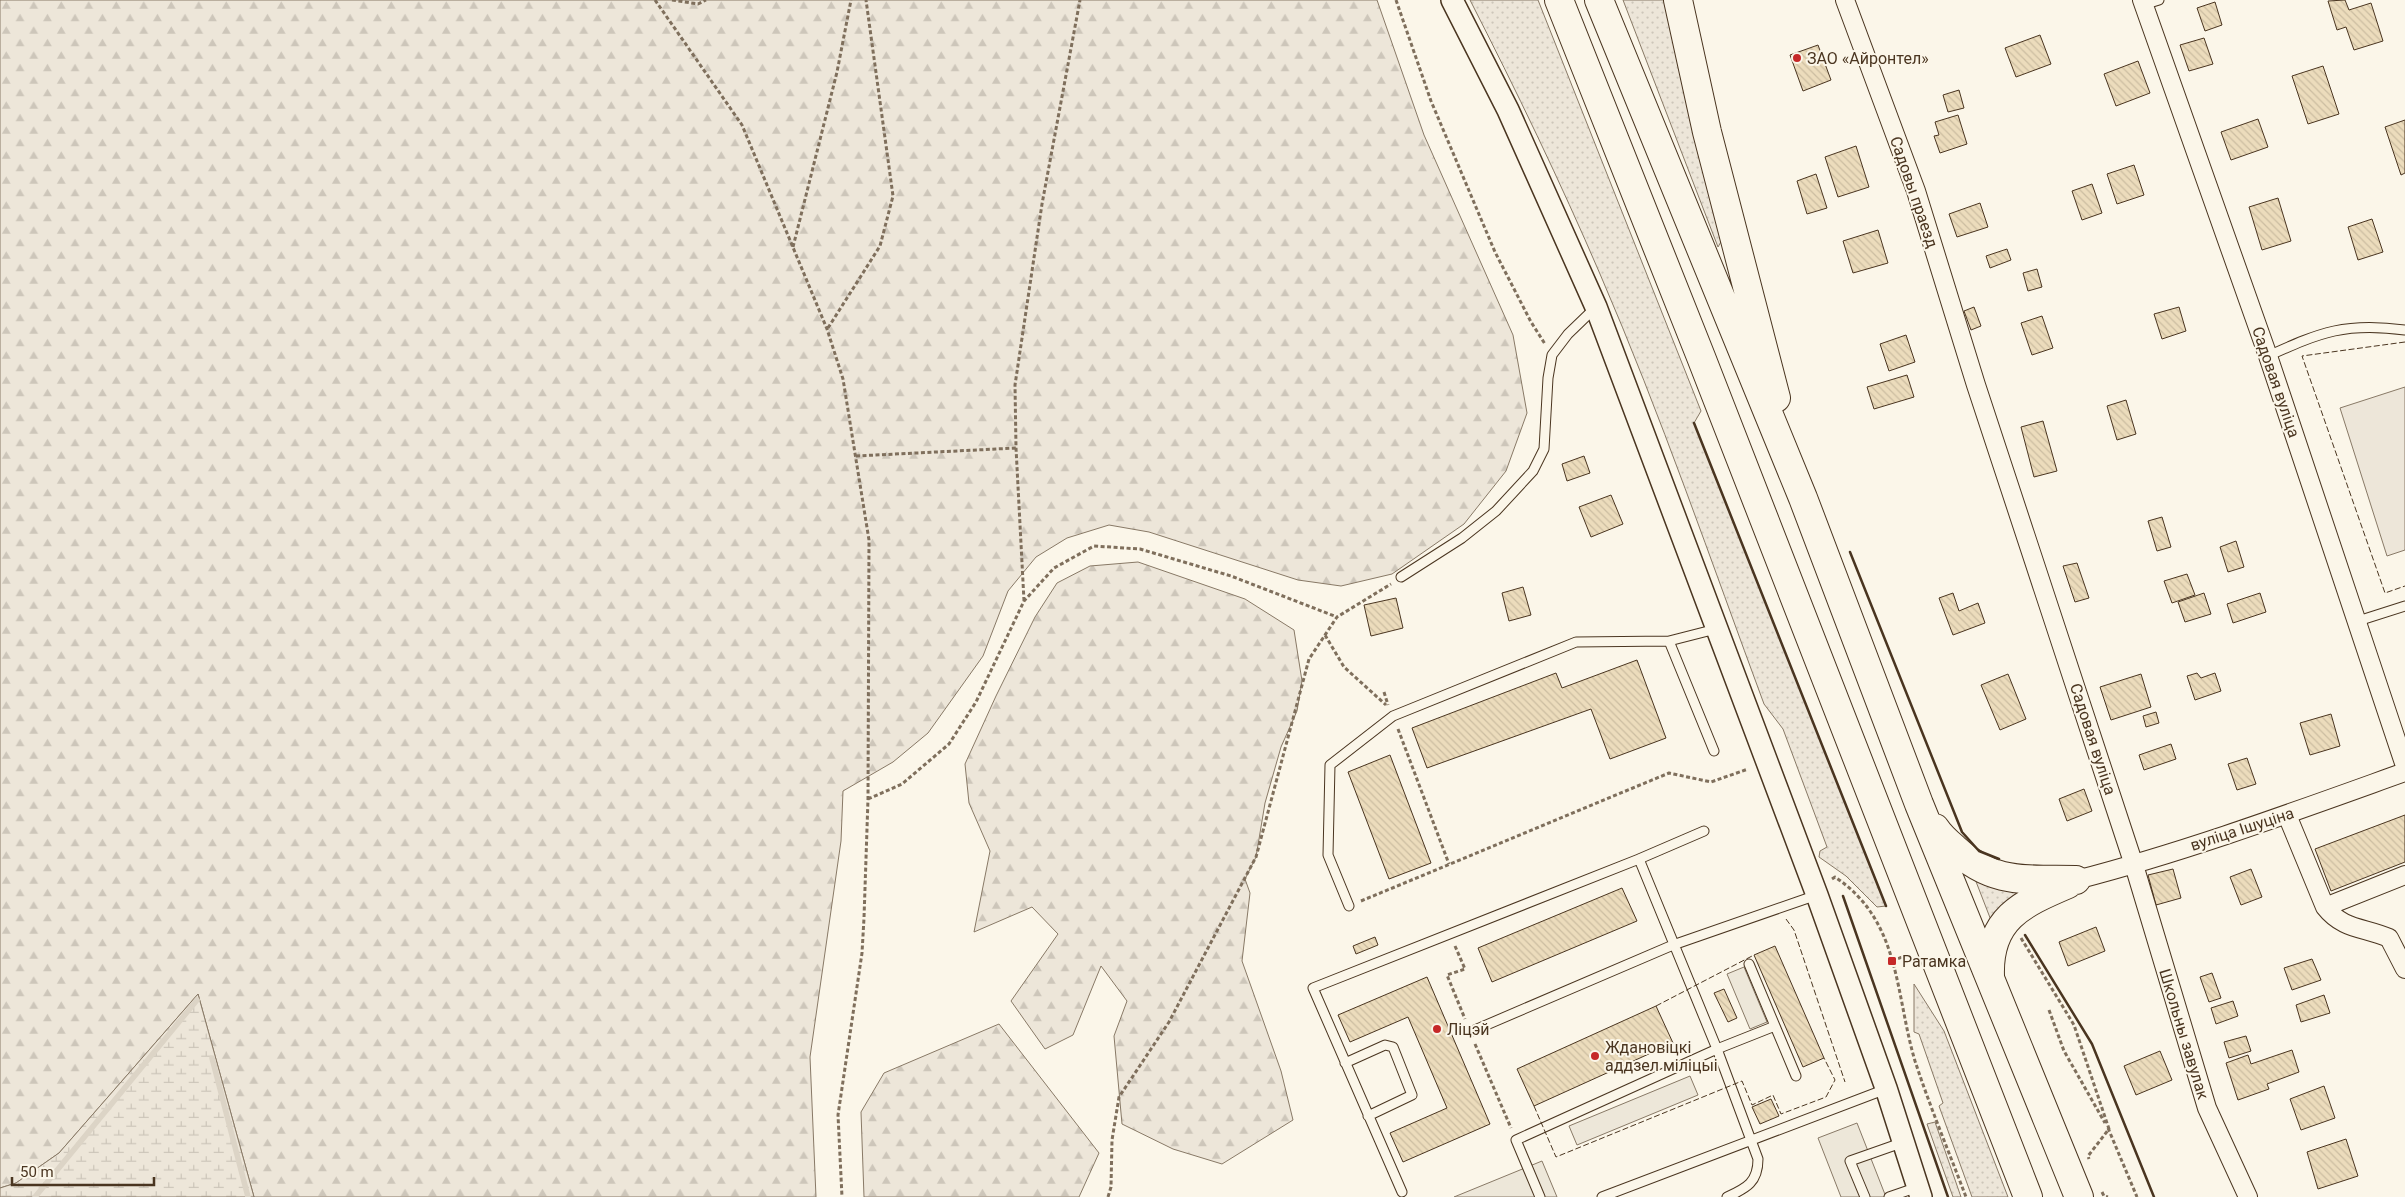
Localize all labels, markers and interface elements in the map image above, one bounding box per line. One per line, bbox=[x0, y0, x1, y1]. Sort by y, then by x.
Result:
place label: ЗАО «Айронтел» bbox=[1807, 49, 1929, 68]
marker: ЗАО «Айронтел» bbox=[1791, 52, 1803, 64]
street label: Садовы праезд bbox=[1886, 134, 1942, 251]
street label: Садовая вуліца bbox=[2248, 324, 2304, 440]
street label: Садовая вуліца bbox=[2066, 681, 2120, 797]
street label: вуліца Ішуціна bbox=[2188, 803, 2296, 855]
place label: Ратамка bbox=[1902, 952, 1966, 971]
marker: Ратамка bbox=[1886, 955, 1898, 967]
street label: Школьны завулак bbox=[2155, 966, 2213, 1102]
place label: Ліцэй bbox=[1447, 1020, 1490, 1039]
marker: Ліцэй bbox=[1431, 1023, 1443, 1035]
place label: Ждановіцкі аддзел міліцыі bbox=[1605, 1038, 1718, 1075]
marker: Ждановіцкі аддзел міліцыі bbox=[1589, 1050, 1601, 1062]
scale bar bbox=[12, 1154, 155, 1186]
text: 50 m bbox=[20, 1163, 54, 1181]

